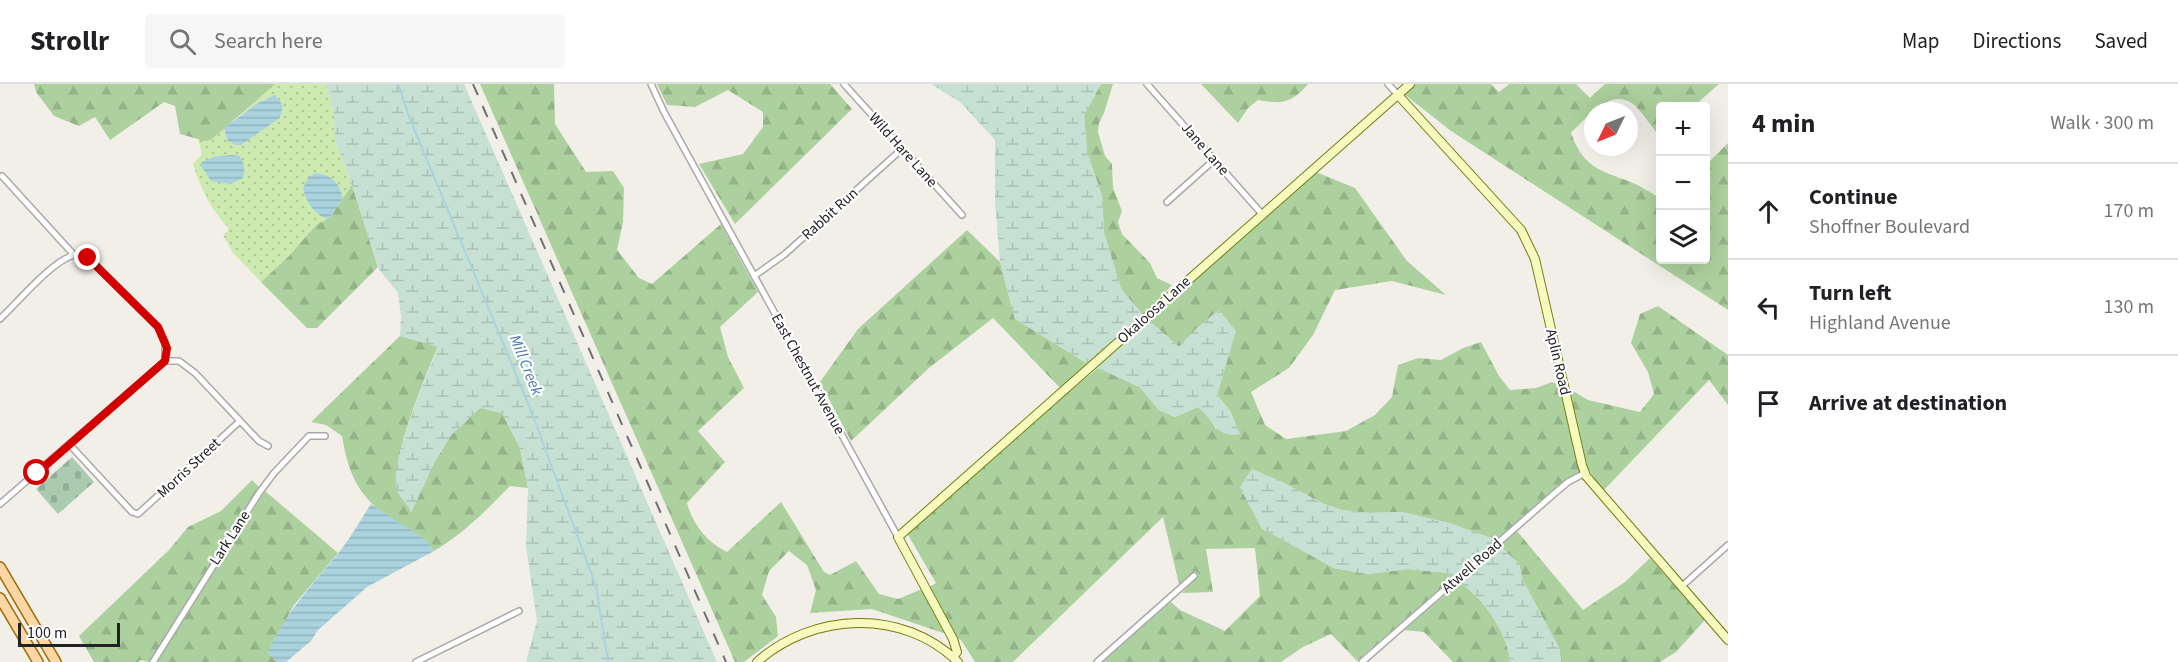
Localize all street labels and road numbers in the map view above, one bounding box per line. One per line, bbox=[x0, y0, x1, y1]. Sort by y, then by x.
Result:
street label: Wild Hare Lane bbox=[864, 108, 942, 192]
street label: Jane Lane bbox=[1176, 118, 1234, 180]
street label: Rabbit Run bbox=[797, 183, 863, 245]
street label: Okaloosa Lane bbox=[1113, 271, 1195, 349]
street label: East Chestnut Avenue bbox=[766, 310, 850, 438]
street label: Aplin Road bbox=[1540, 327, 1576, 397]
street label: Morris Street bbox=[153, 433, 225, 503]
street label: Lark Lane bbox=[205, 507, 255, 569]
street label: Atwell Road bbox=[1437, 534, 1507, 598]

